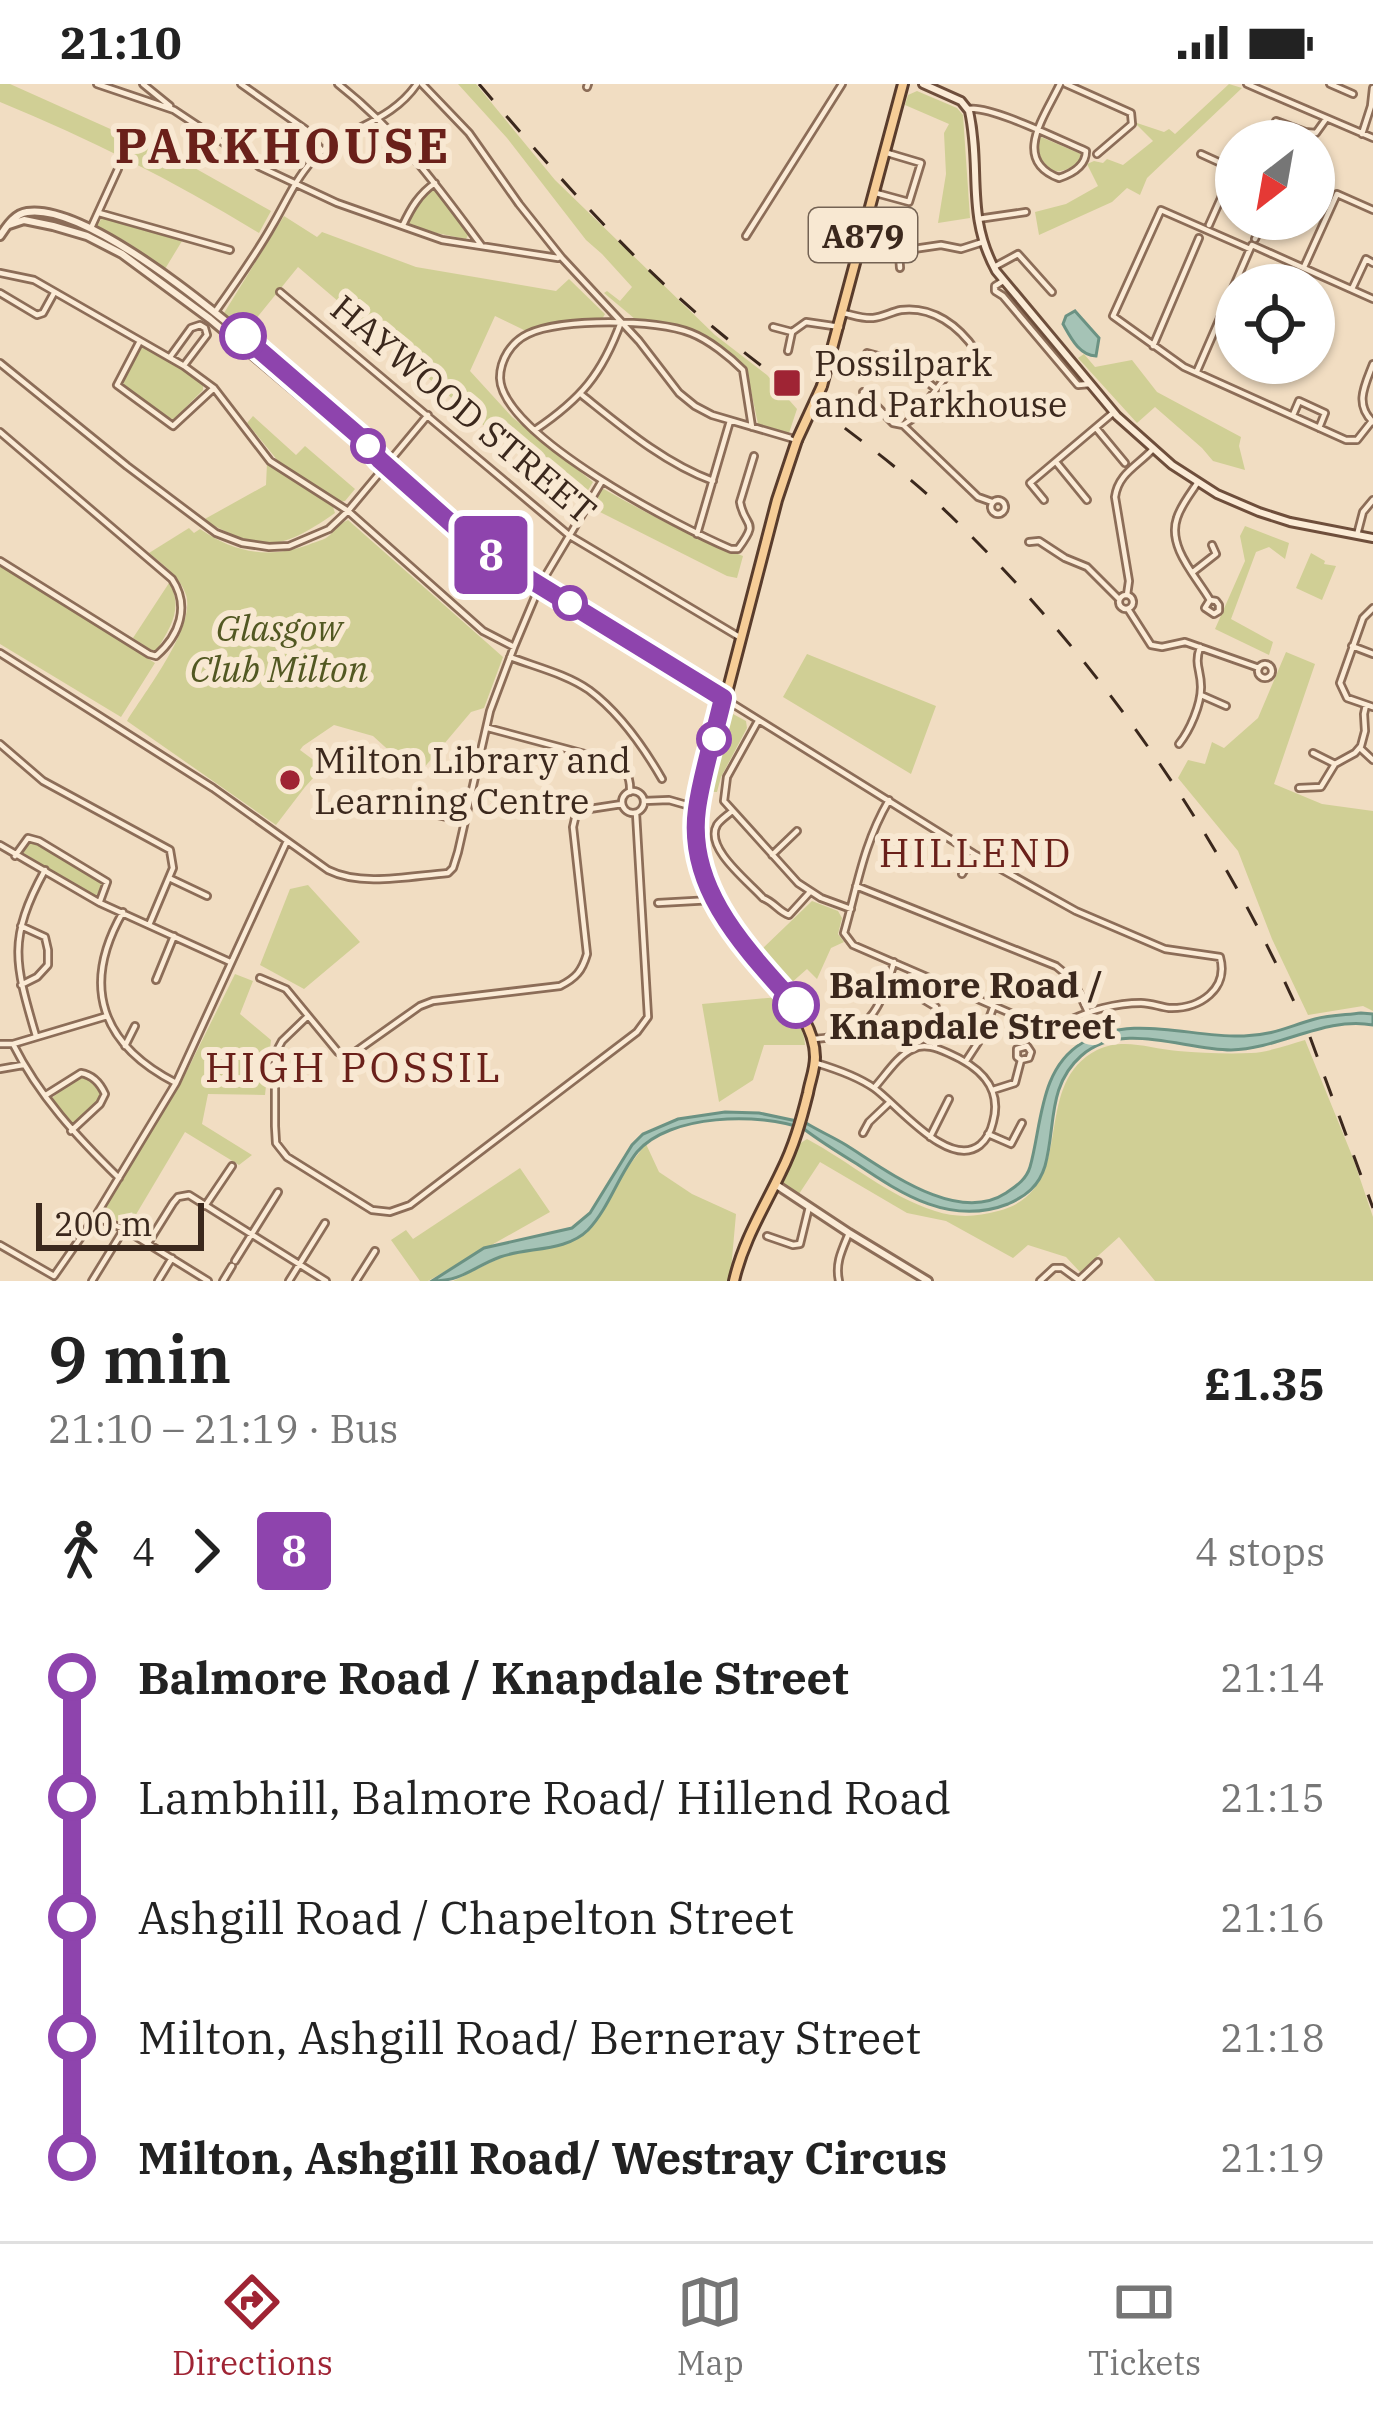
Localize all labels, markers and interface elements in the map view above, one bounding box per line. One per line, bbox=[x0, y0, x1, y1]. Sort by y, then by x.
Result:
text: 21:10 bbox=[60, 13, 182, 71]
district label: PARKHOUSE bbox=[115, 114, 451, 176]
north arrow bbox=[1215, 120, 1335, 240]
map controls bbox=[1215, 120, 1335, 384]
road number: A879 bbox=[809, 208, 917, 262]
button: locate bbox=[1215, 264, 1335, 384]
street label: HAYWOOD STREET bbox=[322, 284, 606, 534]
unlabelled marker bbox=[221, 314, 265, 358]
place label: Possilpark and Parkhouse bbox=[814, 339, 1067, 427]
marker: Possilpark and Parkhouse bbox=[771, 367, 803, 399]
unlabelled marker bbox=[352, 430, 384, 462]
line badge: 8 bbox=[452, 516, 530, 594]
text: 8 bbox=[478, 527, 504, 582]
unlabelled marker bbox=[554, 587, 586, 619]
park label: Glasgow Club Milton bbox=[190, 604, 369, 692]
unlabelled marker bbox=[698, 723, 730, 755]
place label: Milton Library and Learning Centre bbox=[314, 736, 631, 824]
marker: Milton Library and Learning Centre bbox=[277, 767, 303, 793]
district label: HILLEND bbox=[879, 827, 1073, 878]
place label: Balmore Road / Knapdale Street bbox=[829, 961, 1115, 1049]
marker: Balmore Road / Knapdale Street bbox=[774, 983, 818, 1027]
district label: HIGH POSSIL bbox=[205, 1039, 503, 1094]
scale bar bbox=[36, 1197, 204, 1250]
text: 200 m bbox=[54, 1202, 153, 1245]
text: 9 min bbox=[48, 1315, 231, 1401]
text: £1.35 bbox=[1205, 1354, 1325, 1412]
text: 21:10 – 21:19 · Bus bbox=[48, 1403, 398, 1454]
icon: walk bbox=[48, 1518, 114, 1584]
icon: forward bbox=[173, 1518, 239, 1584]
text: 8 bbox=[281, 1523, 307, 1578]
text: 4 bbox=[132, 1526, 155, 1577]
text: 4 stops bbox=[1195, 1526, 1325, 1577]
text: Balmore Road / Knapdale Street bbox=[138, 1648, 849, 1706]
text: 21:14 bbox=[1220, 1652, 1325, 1703]
text: Lambhill, Balmore Road/ Hillend Road bbox=[138, 1768, 951, 1826]
text: 21:15 bbox=[1220, 1772, 1325, 1823]
text: Ashgill Road / Chapelton Street bbox=[138, 1888, 794, 1946]
text: 21:16 bbox=[1220, 1892, 1325, 1943]
text: Milton, Ashgill Road/ Berneray Street bbox=[138, 2008, 921, 2066]
text: 21:18 bbox=[1220, 2012, 1325, 2063]
text: Milton, Ashgill Road/ Westray Circus bbox=[138, 2128, 947, 2186]
text: 21:19 bbox=[1220, 2132, 1325, 2183]
tab: Directions bbox=[172, 2269, 333, 2384]
tab: Map bbox=[677, 2269, 744, 2384]
tab: Tickets bbox=[1088, 2269, 1201, 2384]

